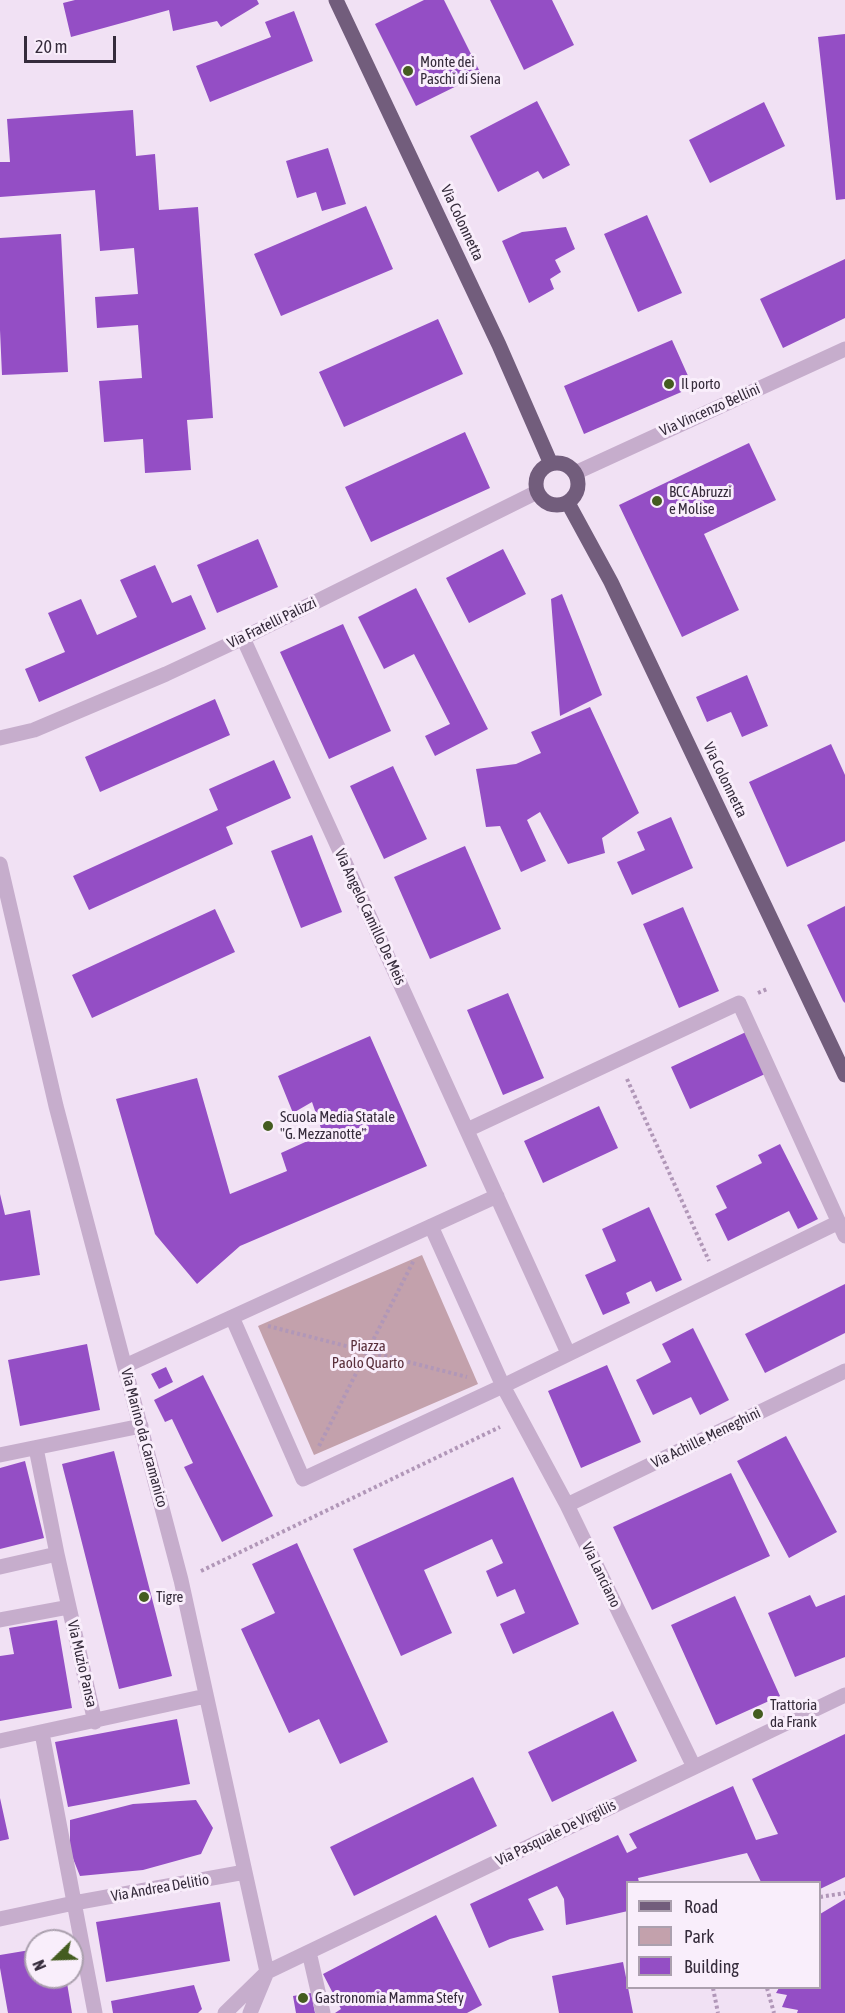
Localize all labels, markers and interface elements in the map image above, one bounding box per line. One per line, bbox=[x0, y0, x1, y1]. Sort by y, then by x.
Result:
scale bar bbox=[27, 24, 118, 62]
text: 20 m bbox=[35, 36, 67, 57]
place label: Monte dei Paschi di Siena bbox=[420, 53, 501, 88]
marker: Monte dei Paschi di Siena bbox=[401, 64, 415, 78]
street label: Via Colonnetta bbox=[437, 182, 487, 264]
place label: Il porto bbox=[681, 375, 721, 393]
marker: Il porto bbox=[662, 377, 676, 391]
street label: Via Vincenzo Bellini bbox=[657, 380, 763, 440]
place label: BCC Abruzzi e Molise bbox=[669, 483, 732, 518]
marker: BCC Abruzzi e Molise bbox=[650, 494, 664, 508]
street label: Via Fratelli Palizzi bbox=[225, 594, 319, 652]
street label: Via Colonnetta bbox=[699, 739, 751, 821]
street label: Via Angelo Camillo De Meis bbox=[331, 846, 409, 988]
place label: Scuola Media Statale "G. Mezzanotte" bbox=[280, 1108, 395, 1143]
marker: Scuola Media Statale "G. Mezzanotte" bbox=[261, 1119, 275, 1133]
park label: Piazza Paolo Quarto bbox=[332, 1337, 404, 1372]
street label: Via Marino da Caramanico bbox=[117, 1367, 171, 1509]
street label: Via Achille Meneghini bbox=[649, 1404, 763, 1472]
street label: Via Lanciano bbox=[578, 1540, 624, 1610]
place label: Tigre bbox=[156, 1588, 183, 1606]
marker: Tigre bbox=[137, 1590, 151, 1604]
street label: Via Muzio Pansa bbox=[63, 1619, 101, 1709]
place label: Trattoria da Frank bbox=[770, 1696, 817, 1731]
marker: Trattoria da Frank bbox=[751, 1707, 765, 1721]
street label: Via Pasquale De Virgiliis bbox=[493, 1796, 619, 1870]
street label: Via Andrea Delitio bbox=[110, 1871, 210, 1905]
legend bbox=[626, 1881, 821, 1989]
text: Road bbox=[684, 1896, 718, 1917]
text: Park bbox=[684, 1926, 714, 1947]
north arrow bbox=[24, 1929, 84, 1989]
text: Building bbox=[684, 1956, 739, 1977]
text: N bbox=[29, 1957, 49, 1973]
place label: Gastronomia Mamma Stefy bbox=[315, 1989, 464, 2007]
marker: Gastronomia Mamma Stefy bbox=[296, 1991, 310, 2005]

